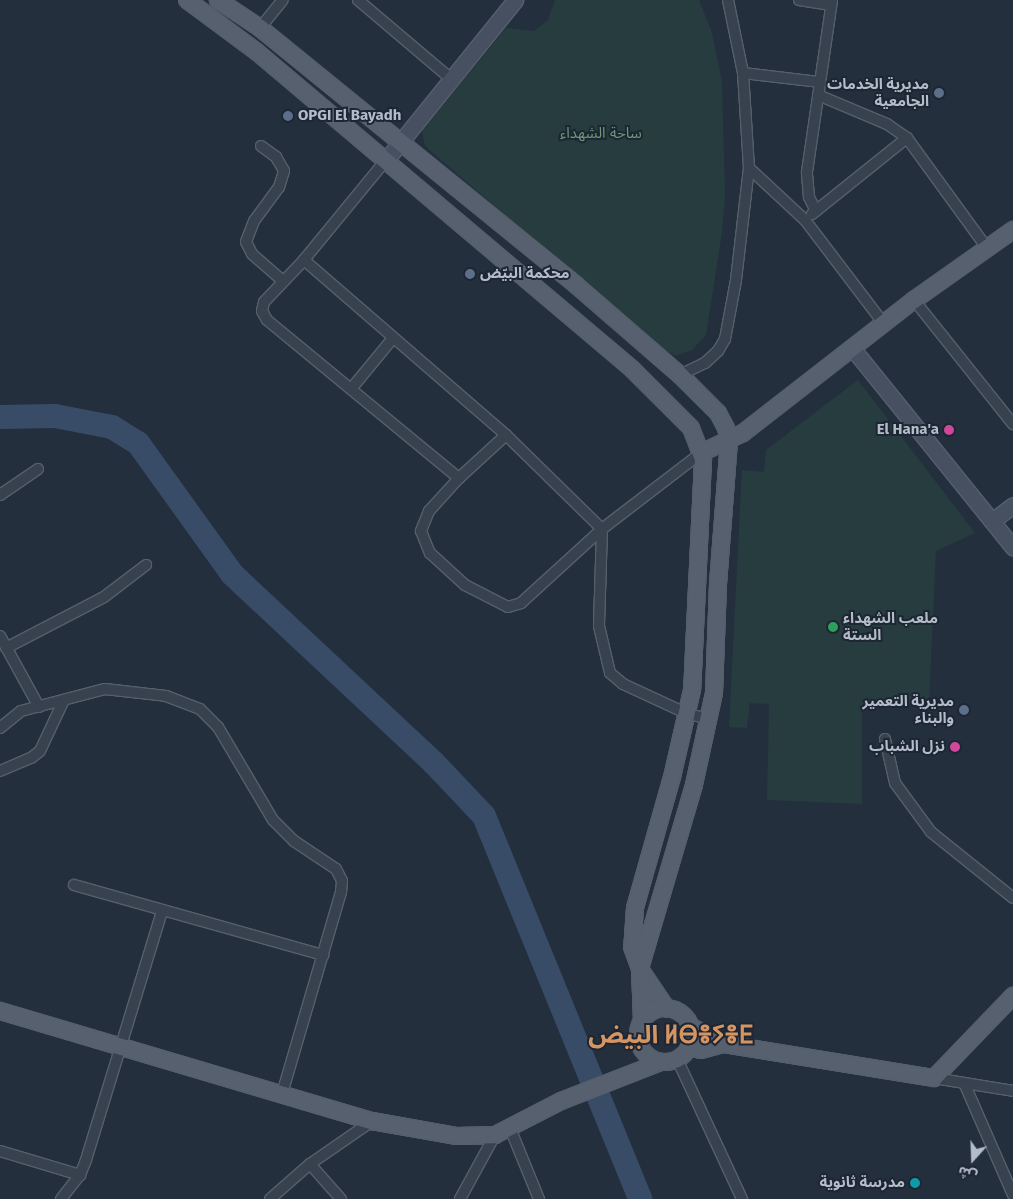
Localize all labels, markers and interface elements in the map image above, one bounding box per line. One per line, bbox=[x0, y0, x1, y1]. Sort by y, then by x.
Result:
place label: مديرية الخدمات الجامعية bbox=[827, 75, 929, 110]
marker: مديرية الخدمات الجامعية bbox=[933, 87, 945, 99]
place label: OPGI El Bayadh bbox=[298, 107, 401, 125]
marker: OPGI El Bayadh bbox=[282, 110, 294, 122]
park label: ساحة الشهداء bbox=[560, 125, 642, 143]
place label: محكمة البيّض bbox=[480, 265, 569, 283]
marker: محكمة البيّض bbox=[464, 268, 476, 280]
place label: El Hana'a bbox=[877, 421, 939, 439]
marker: El Hana'a bbox=[943, 424, 955, 436]
place label: ملعب الشهداء الستة bbox=[843, 609, 938, 644]
marker: ملعب الشهداء الستة bbox=[827, 621, 839, 633]
place label: مديرية التعمير والبناء bbox=[863, 692, 954, 727]
marker: مديرية التعمير والبناء bbox=[958, 704, 970, 716]
place label: نزل الشباب bbox=[869, 738, 945, 756]
marker: نزل الشباب bbox=[949, 741, 961, 753]
district label: البيض ⵍⴱⴻⵢⴻⴹ bbox=[588, 1020, 754, 1050]
north arrow bbox=[948, 1134, 998, 1184]
text: ش bbox=[956, 1162, 980, 1185]
place label: مدرسة ثانوية bbox=[819, 1174, 905, 1192]
marker: مدرسة ثانوية bbox=[909, 1177, 921, 1189]

